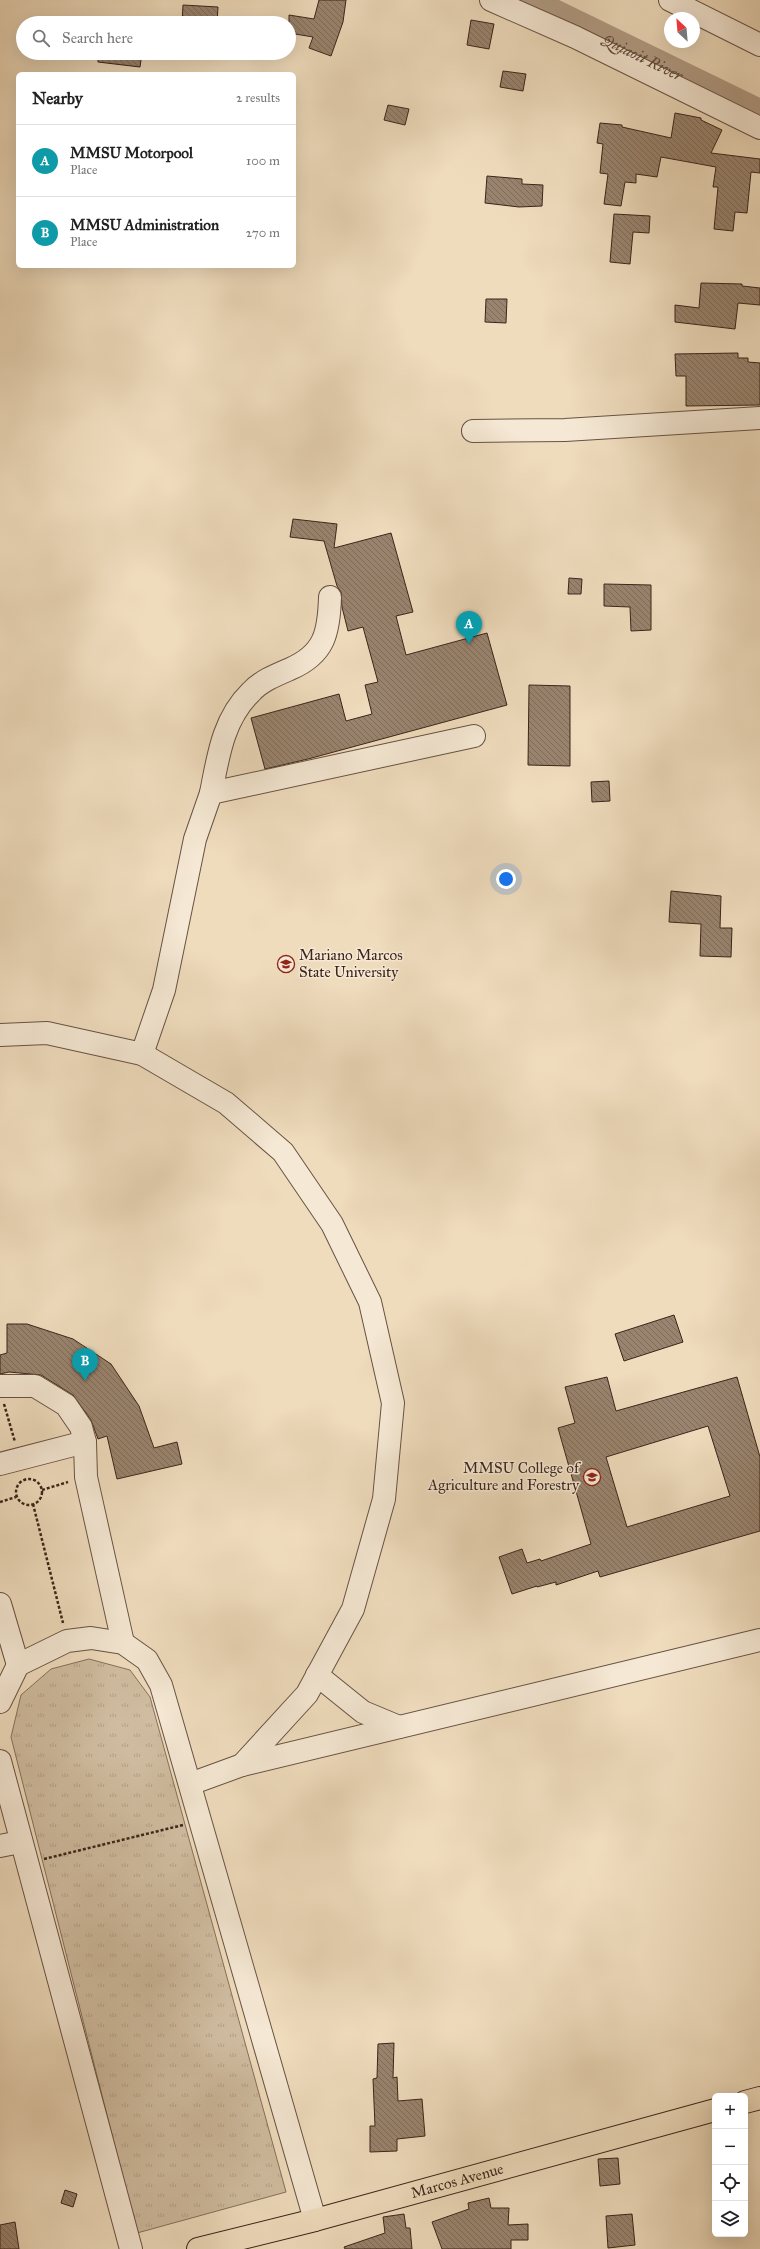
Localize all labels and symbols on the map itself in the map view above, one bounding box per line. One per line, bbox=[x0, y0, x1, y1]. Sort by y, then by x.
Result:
north arrow bbox=[664, 12, 700, 48]
water label: Quiaoit River bbox=[598, 29, 688, 85]
pin: A bbox=[456, 611, 482, 644]
your location bbox=[496, 869, 516, 889]
place label: Mariano Marcos State University bbox=[299, 946, 403, 981]
school or university icon: Mariano Marcos State University bbox=[276, 954, 296, 974]
pin: B bbox=[72, 1348, 98, 1381]
place label: MMSU College of Agriculture and Forestry bbox=[427, 1459, 582, 1494]
school or university icon: MMSU College of Agriculture and Forestry bbox=[582, 1467, 602, 1487]
street label: Marcos Avenue bbox=[409, 2160, 505, 2202]

